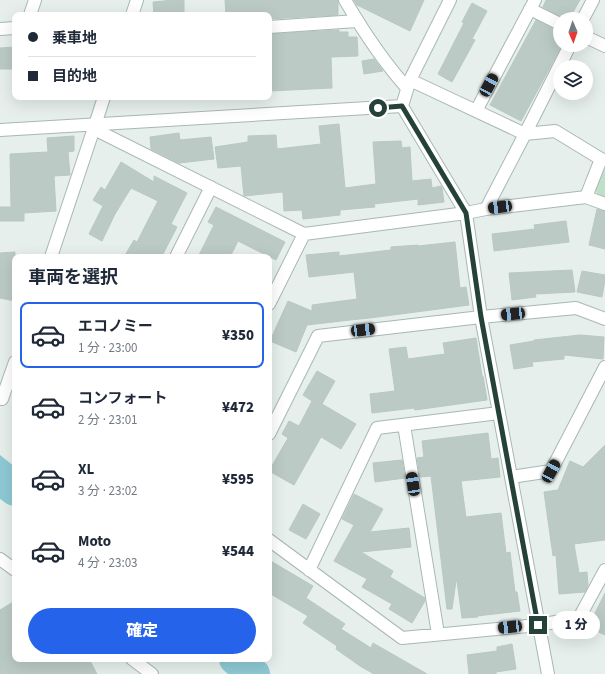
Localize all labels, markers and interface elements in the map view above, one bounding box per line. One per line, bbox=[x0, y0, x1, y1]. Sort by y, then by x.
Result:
north arrow bbox=[553, 12, 593, 52]
map controls bbox=[553, 12, 593, 100]
text: 乗車地 bbox=[52, 28, 97, 49]
button: layers bbox=[553, 60, 593, 100]
text: 目的地 bbox=[52, 66, 97, 87]
car bbox=[478, 72, 500, 98]
route start bbox=[369, 99, 387, 117]
car bbox=[487, 200, 513, 214]
text: 車両を選択 bbox=[28, 265, 118, 290]
car bbox=[500, 307, 526, 321]
text: エコノミー bbox=[78, 316, 153, 337]
icon: car bbox=[30, 317, 66, 353]
car bbox=[350, 323, 376, 337]
text: ¥350 bbox=[222, 325, 254, 346]
text: 1 分 · 23:00 bbox=[78, 339, 138, 357]
text: コンフォート bbox=[78, 388, 168, 409]
icon: car bbox=[30, 389, 66, 425]
text: ¥472 bbox=[222, 397, 254, 418]
text: 2 分 · 23:01 bbox=[78, 411, 138, 429]
car bbox=[540, 458, 562, 484]
text: XL bbox=[78, 459, 94, 480]
icon: car bbox=[30, 461, 66, 497]
text: ¥595 bbox=[222, 469, 254, 490]
car bbox=[405, 471, 421, 497]
text: 3 分 · 23:02 bbox=[78, 482, 138, 500]
text: Moto bbox=[78, 531, 111, 552]
icon: car bbox=[30, 533, 66, 569]
text: ¥544 bbox=[222, 541, 254, 562]
text: 4 分 · 23:03 bbox=[78, 554, 138, 572]
button: 確定 bbox=[28, 608, 256, 654]
callout: 1 分 bbox=[552, 611, 600, 639]
route end bbox=[529, 616, 547, 634]
text: 1 分 bbox=[565, 616, 587, 634]
car bbox=[497, 620, 523, 634]

